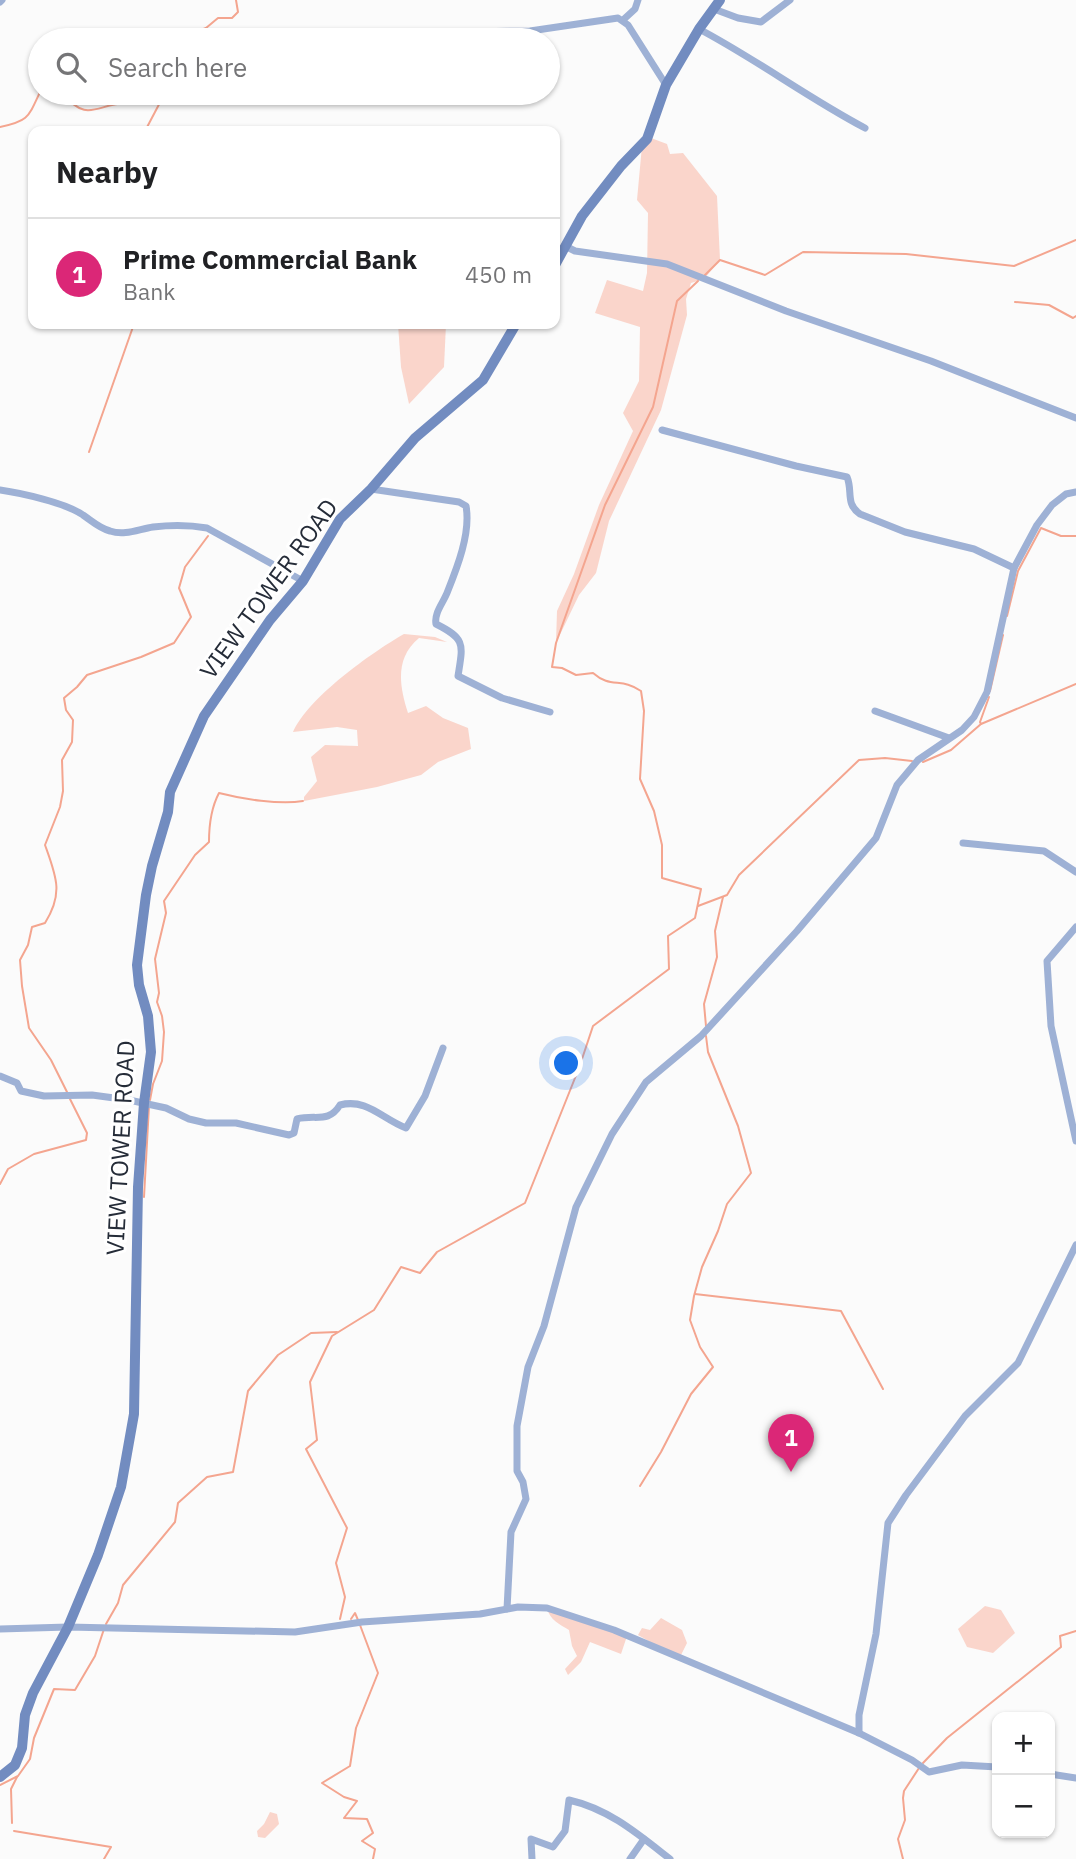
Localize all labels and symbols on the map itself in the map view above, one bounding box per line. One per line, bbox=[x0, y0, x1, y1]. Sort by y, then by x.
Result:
street label: VIEW TOWER ROAD bbox=[192, 492, 344, 685]
street label: VIEW TOWER ROAD bbox=[98, 1040, 142, 1256]
your location bbox=[549, 1046, 583, 1080]
pin: 1 bbox=[768, 1414, 814, 1472]

